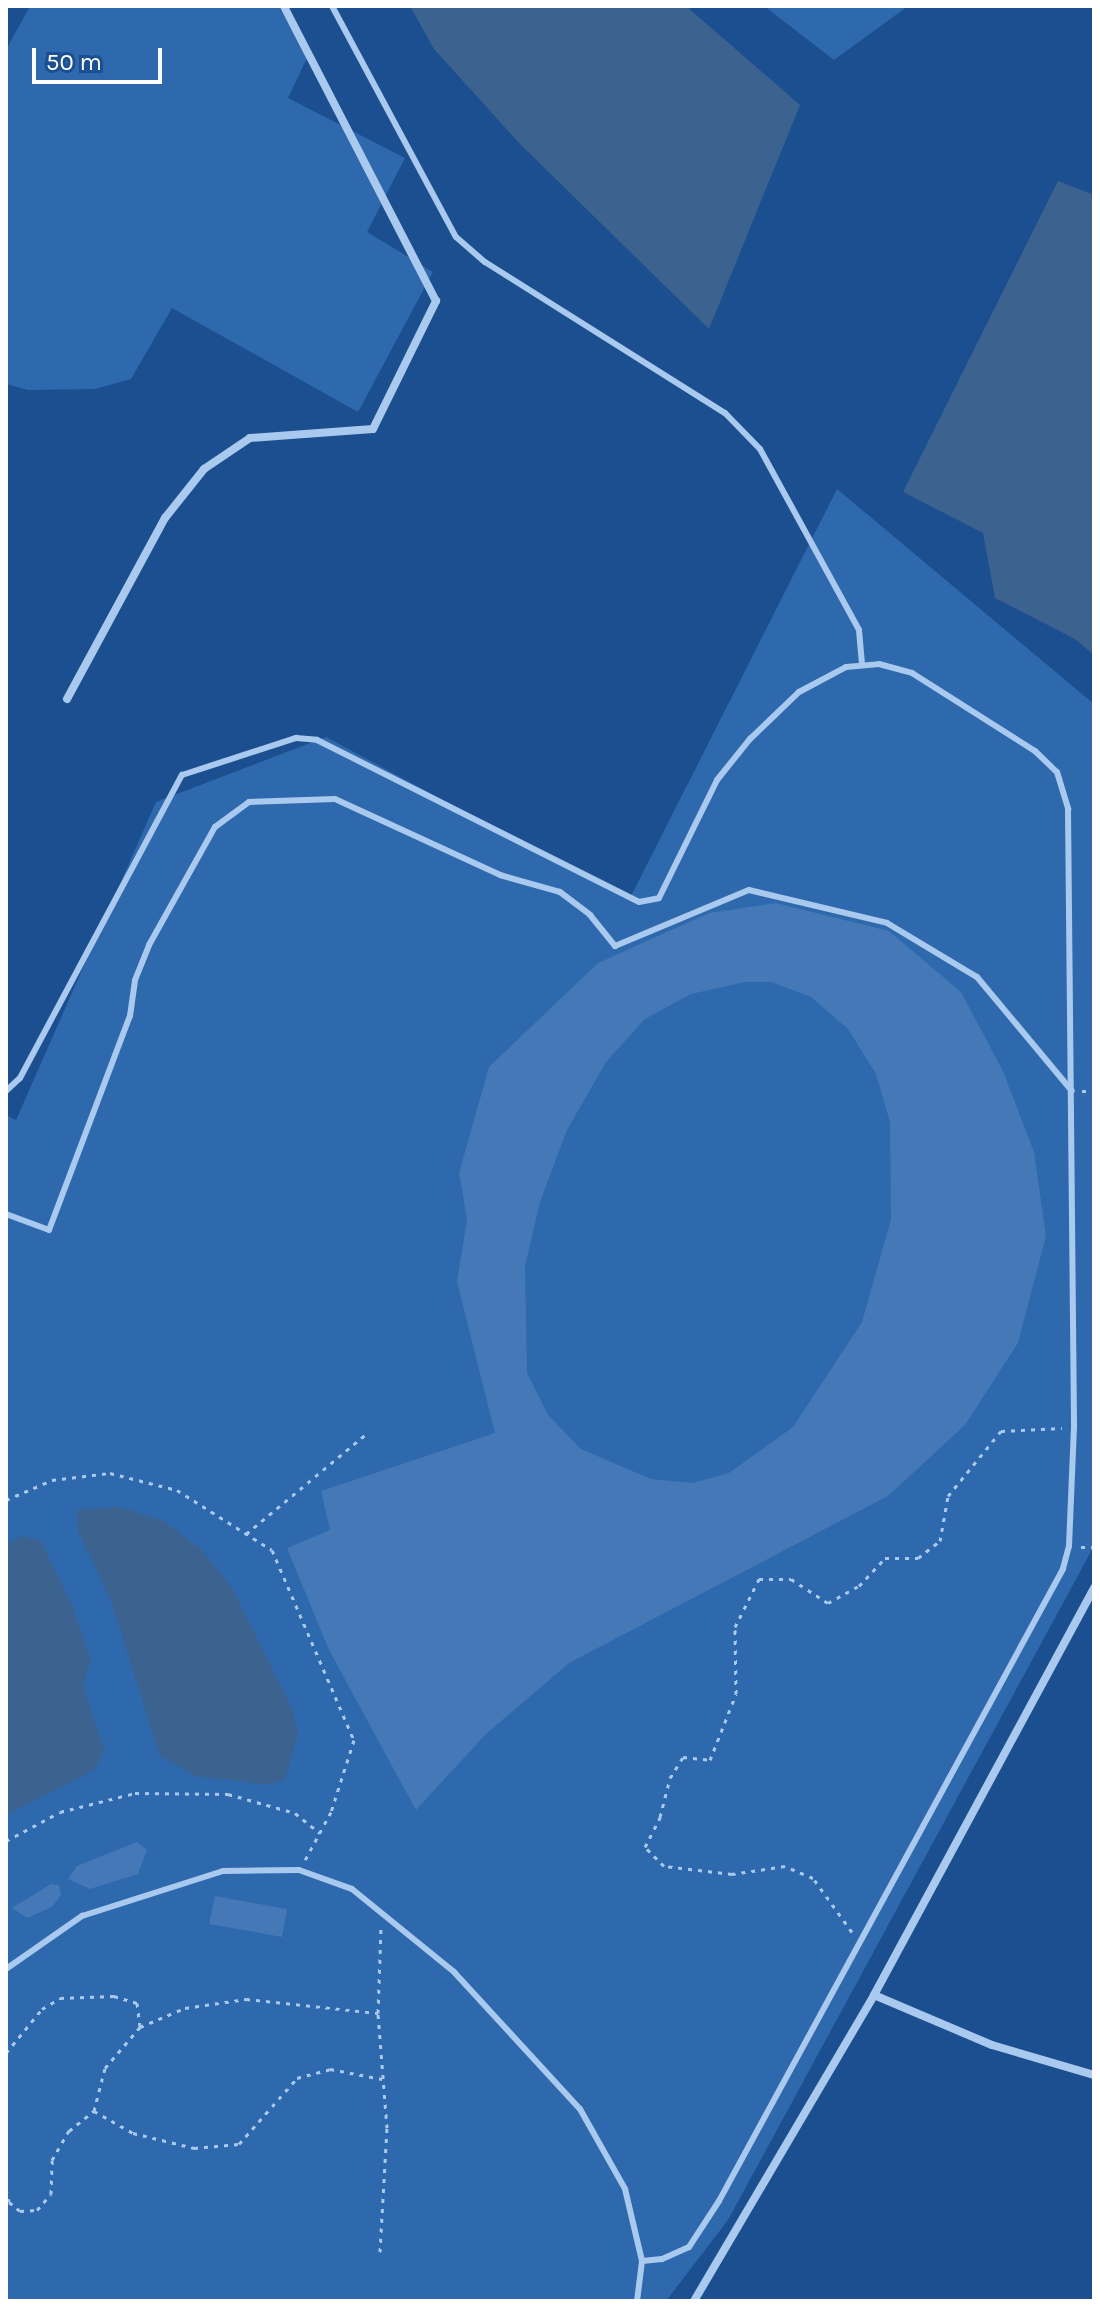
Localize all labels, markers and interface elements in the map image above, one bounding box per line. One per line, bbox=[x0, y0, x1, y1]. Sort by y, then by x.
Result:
scale bar bbox=[36, 32, 166, 82]
text: 50 m bbox=[46, 48, 102, 76]

